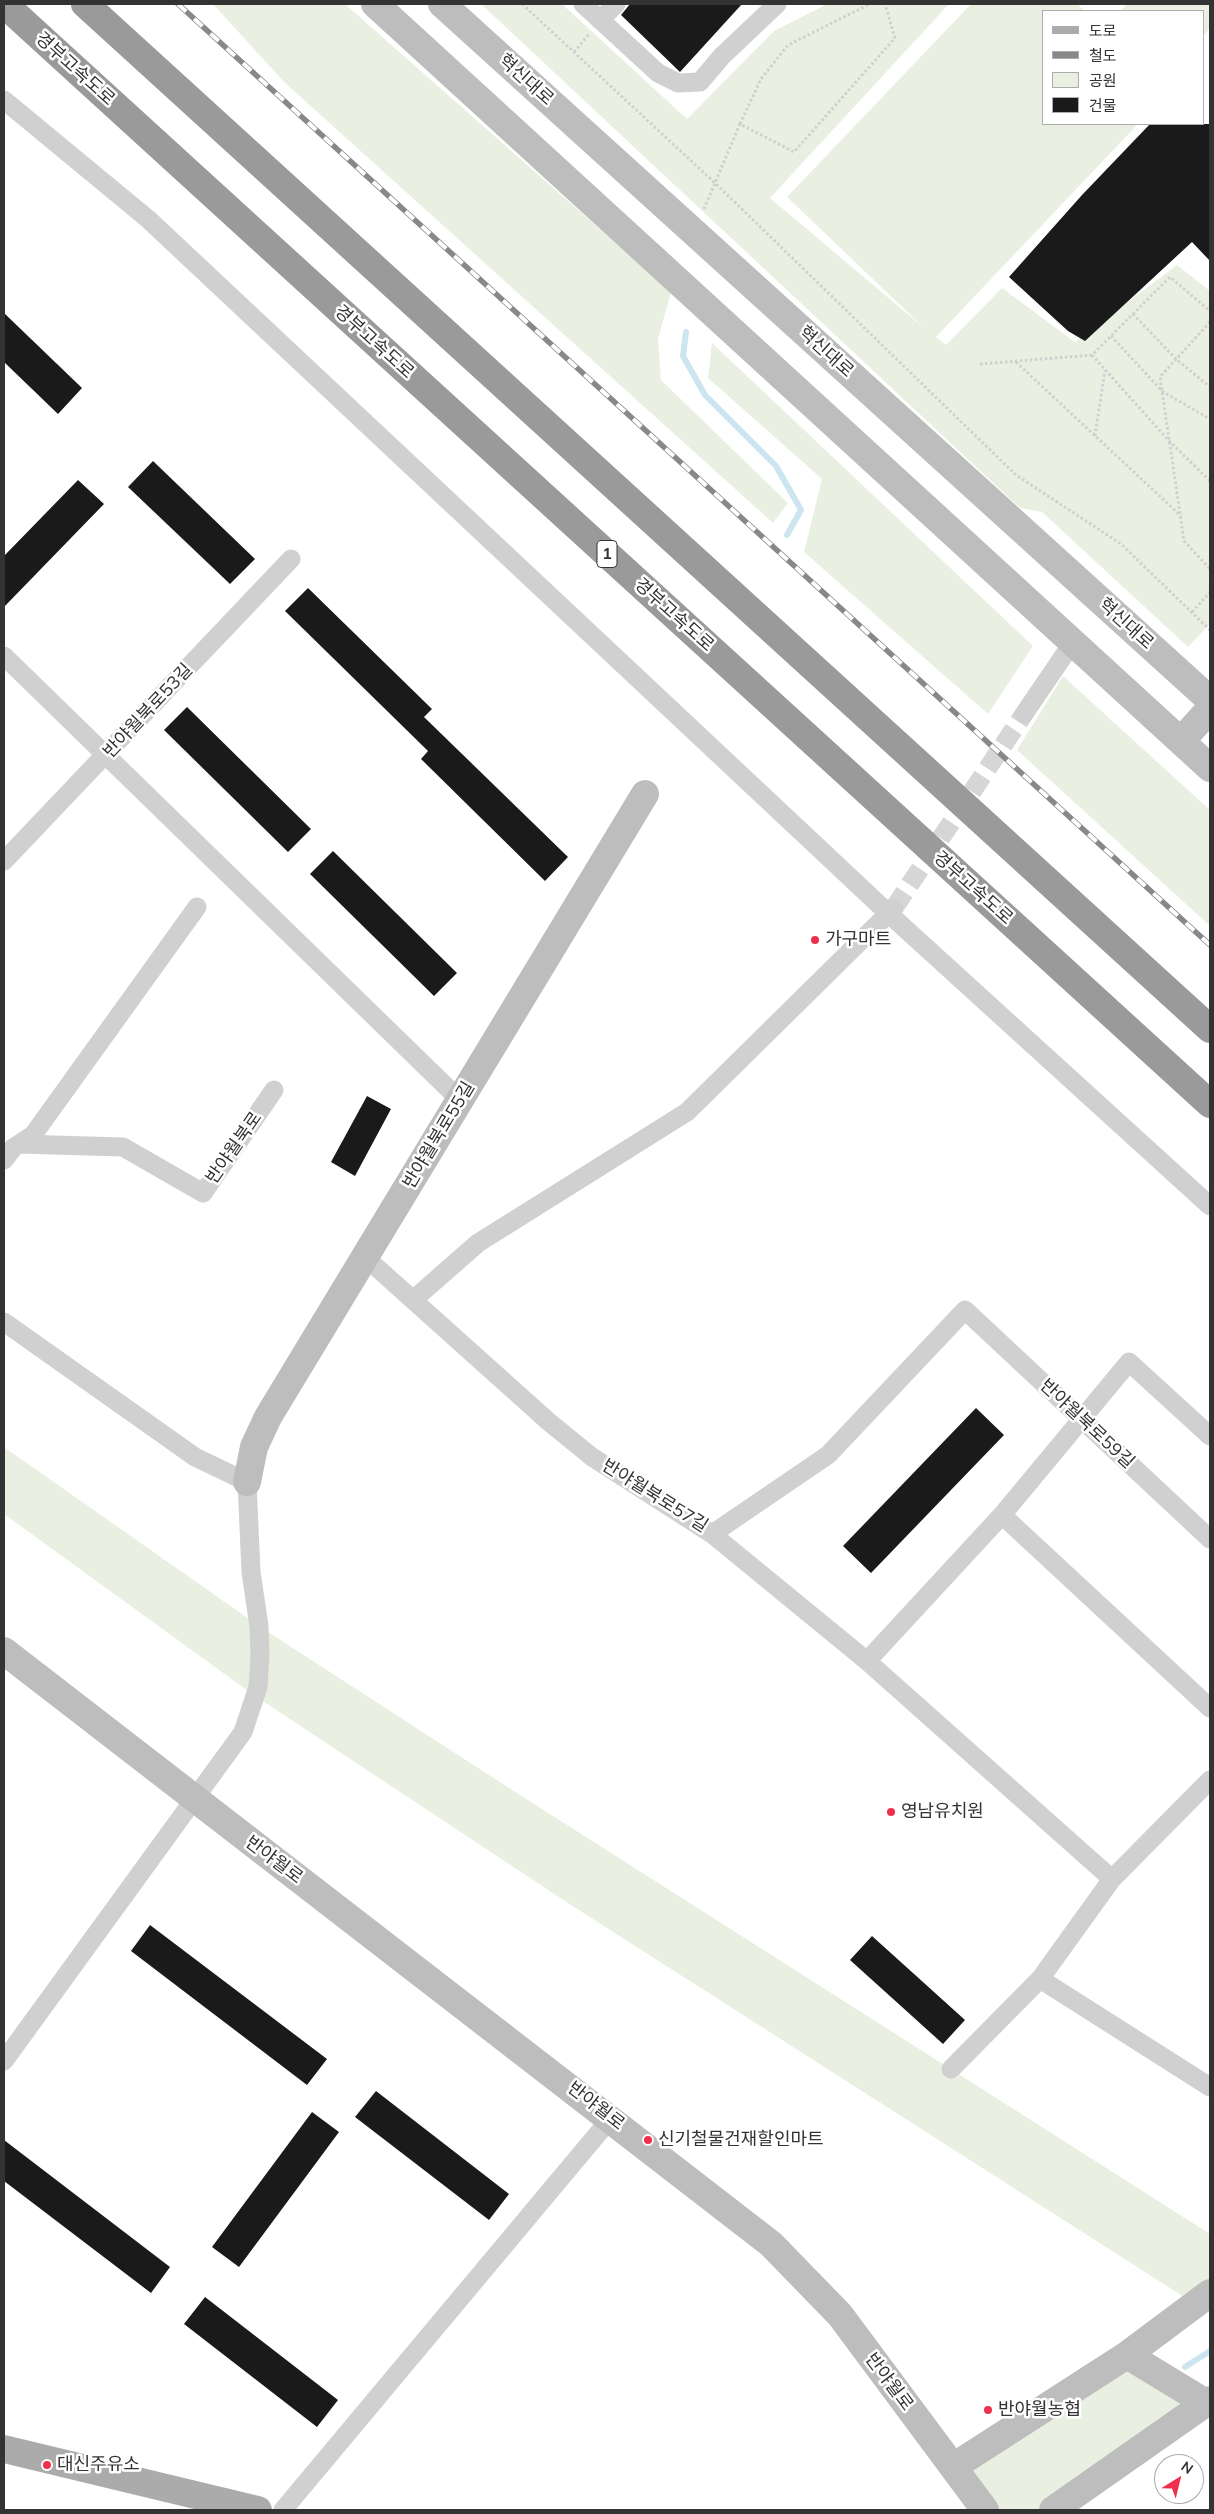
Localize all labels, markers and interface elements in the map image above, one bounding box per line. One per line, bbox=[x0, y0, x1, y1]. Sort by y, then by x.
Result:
legend bbox=[1042, 10, 1204, 125]
text: 도로 bbox=[1089, 21, 1117, 40]
street label: 경부고속도로 bbox=[31, 28, 119, 110]
text: 철도 bbox=[1089, 46, 1117, 65]
street label: 혁신대로 bbox=[494, 50, 558, 110]
text: 공원 bbox=[1089, 71, 1117, 90]
text: 건물 bbox=[1089, 96, 1117, 115]
street label: 경부고속도로 bbox=[330, 301, 418, 383]
street label: 혁신대로 bbox=[794, 322, 858, 382]
road number: 1 bbox=[597, 540, 617, 568]
street label: 경부고속도로 bbox=[630, 574, 718, 656]
street label: 혁신대로 bbox=[1094, 594, 1158, 654]
street label: 반야월북로53길 bbox=[99, 659, 197, 763]
street label: 경부고속도로 bbox=[929, 847, 1017, 929]
place label: 가구마트 bbox=[825, 929, 891, 951]
marker: 가구마트 bbox=[809, 934, 821, 946]
street label: 반야월북로55길 bbox=[399, 1078, 479, 1192]
street label: 반야월북로 bbox=[201, 1108, 267, 1188]
street label: 반야월북로59길 bbox=[1035, 1375, 1139, 1473]
street label: 반야월북로57길 bbox=[598, 1455, 712, 1537]
place label: 영남유치원 bbox=[901, 1801, 984, 1823]
marker: 영남유치원 bbox=[885, 1806, 897, 1818]
street label: 반야월로 bbox=[241, 1831, 307, 1889]
street label: 반야월로 bbox=[563, 2077, 629, 2135]
place label: 신기철물건재할인마트 bbox=[658, 2129, 824, 2151]
marker: 신기철물건재할인마트 bbox=[642, 2134, 654, 2146]
street label: 반야월로 bbox=[860, 2349, 918, 2415]
place label: 반야월농협 bbox=[998, 2399, 1081, 2421]
marker: 반야월농협 bbox=[982, 2404, 994, 2416]
place label: 대신주유소 bbox=[57, 2454, 140, 2476]
north arrow bbox=[1154, 2454, 1204, 2504]
text: N bbox=[1178, 2457, 1197, 2478]
marker: 대신주유소 bbox=[41, 2459, 53, 2471]

